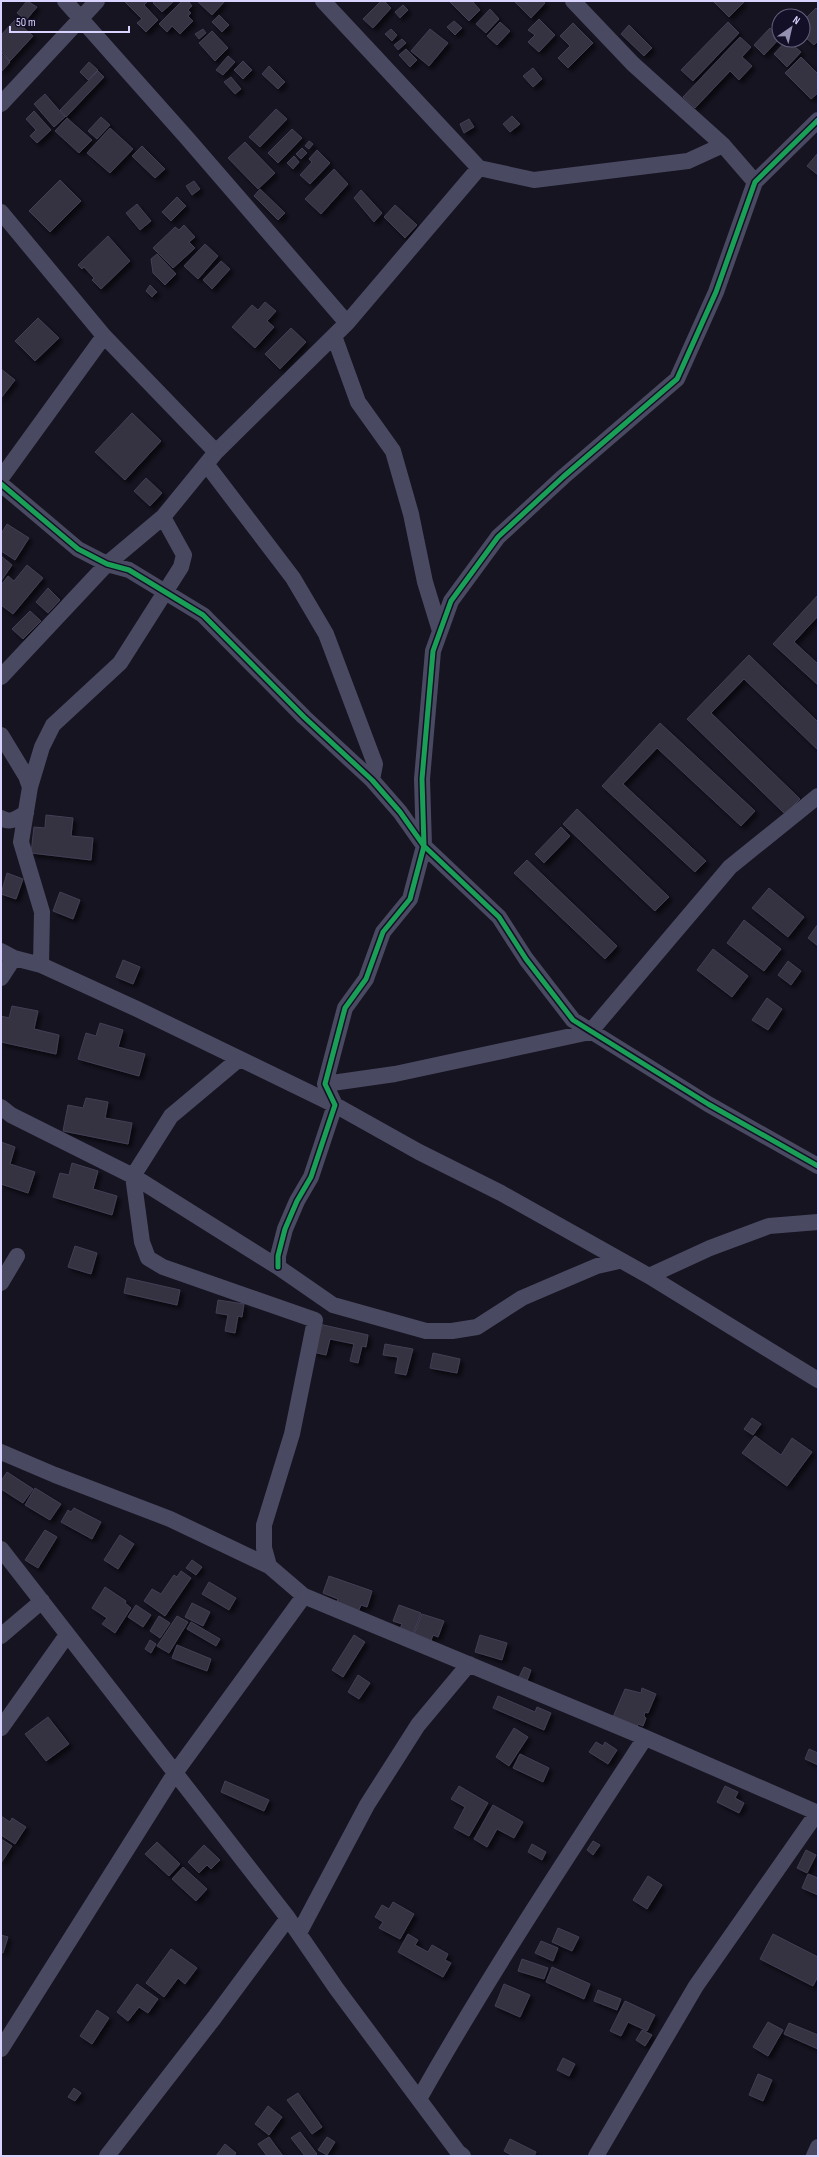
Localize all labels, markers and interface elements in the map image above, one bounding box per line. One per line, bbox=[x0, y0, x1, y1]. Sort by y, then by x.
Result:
scale bar bbox=[10, 8, 129, 34]
north arrow bbox=[771, 8, 811, 48]
text: N bbox=[790, 13, 802, 27]
text: 50 m bbox=[16, 15, 36, 30]

